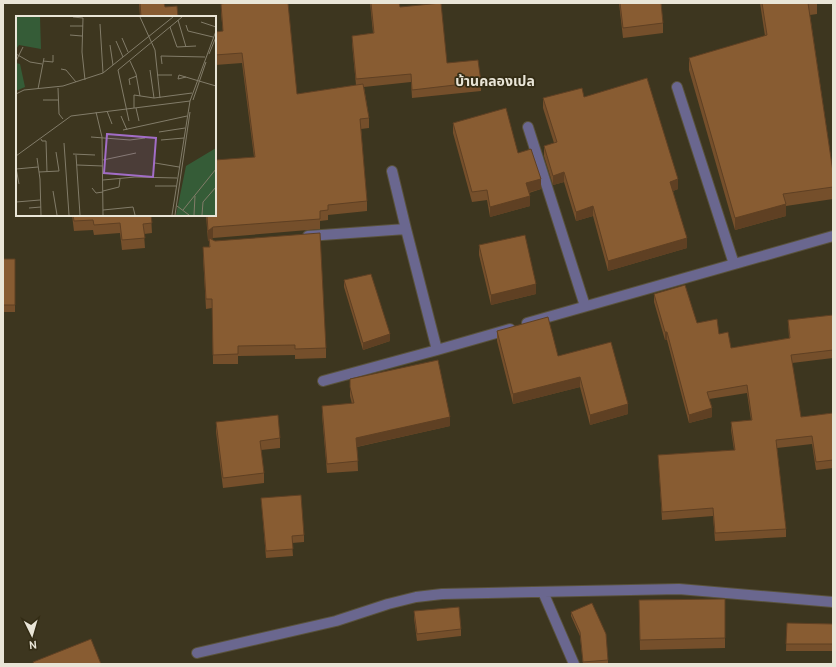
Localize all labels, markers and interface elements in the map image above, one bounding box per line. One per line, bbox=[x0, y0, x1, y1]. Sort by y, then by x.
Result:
inset map bbox=[16, 16, 216, 216]
district label: บ้านคลองเปล bbox=[455, 72, 535, 90]
north arrow bbox=[12, 615, 52, 655]
text: N bbox=[28, 638, 37, 652]

